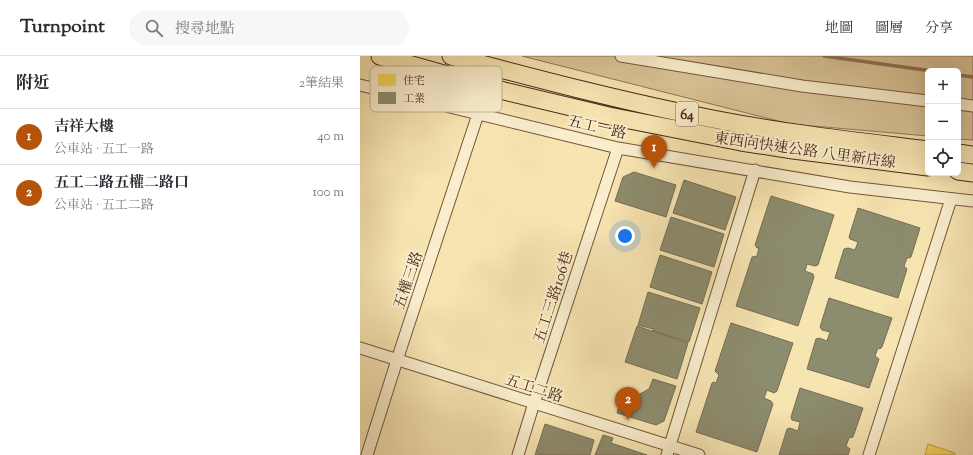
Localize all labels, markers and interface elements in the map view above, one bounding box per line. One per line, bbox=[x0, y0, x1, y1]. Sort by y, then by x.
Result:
search box bbox=[129, 10, 409, 46]
text: Turnpoint bbox=[20, 14, 105, 41]
icon: search bbox=[143, 17, 165, 39]
text: 搜尋地點 bbox=[175, 19, 235, 40]
text: 地圖 bbox=[825, 19, 853, 39]
text: 圖層 bbox=[875, 19, 903, 39]
text: 分享 bbox=[925, 19, 953, 39]
legend bbox=[370, 66, 502, 112]
map controls bbox=[925, 68, 961, 176]
button: + bbox=[925, 68, 961, 104]
text: 附近 bbox=[16, 72, 50, 96]
text: 住宅 bbox=[403, 73, 425, 89]
text: 2筆結果 bbox=[299, 75, 344, 93]
text: 工業 bbox=[403, 91, 425, 107]
road number: 64 bbox=[676, 102, 698, 126]
button: − bbox=[925, 104, 961, 140]
street label: 五工一路 bbox=[565, 111, 628, 145]
text: 吉祥大樓 bbox=[54, 117, 114, 138]
text: 1 bbox=[27, 128, 31, 146]
text: 40 m bbox=[317, 128, 344, 146]
street label: 東西向快速公路 八里新店線 bbox=[713, 128, 897, 175]
pin: 1 bbox=[641, 135, 667, 168]
button: locate bbox=[925, 140, 961, 176]
text: 公車站 · 五工一路 bbox=[54, 141, 154, 159]
text: 五工二路五權二路口 bbox=[54, 173, 189, 194]
text: 2 bbox=[26, 184, 32, 202]
text: 100 m bbox=[312, 184, 344, 202]
text: 公車站 · 五工二路 bbox=[54, 197, 154, 215]
your location bbox=[615, 226, 635, 246]
street label: 五權三路 bbox=[390, 249, 429, 312]
street label: 五工三路106巷 bbox=[530, 249, 579, 346]
street label: 五工二路 bbox=[502, 370, 565, 409]
pin: 2 bbox=[615, 387, 641, 420]

